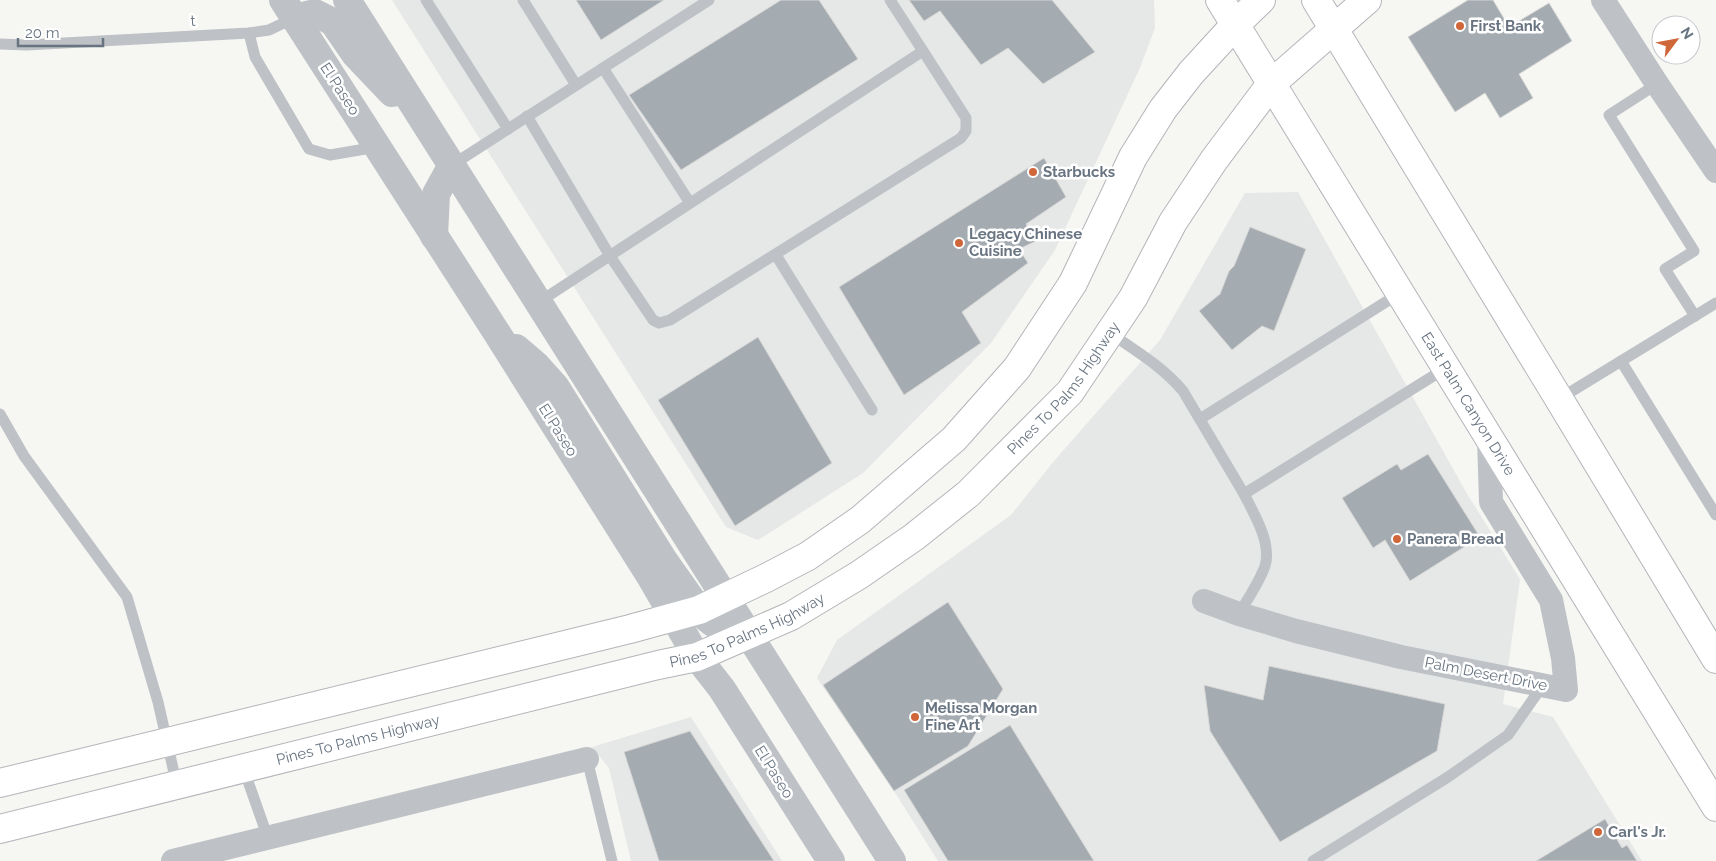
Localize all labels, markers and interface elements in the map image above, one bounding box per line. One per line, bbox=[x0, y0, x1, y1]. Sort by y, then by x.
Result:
street label: t bbox=[190, 12, 196, 30]
scale bar bbox=[18, 15, 102, 47]
north arrow bbox=[1651, 15, 1701, 65]
place label: First Bank bbox=[1470, 17, 1542, 35]
marker: First Bank bbox=[1454, 20, 1466, 32]
text: 20 m bbox=[25, 24, 60, 42]
text: N bbox=[1677, 24, 1697, 42]
street label: El Paseo bbox=[316, 59, 364, 119]
place label: Starbucks bbox=[1043, 163, 1115, 181]
marker: Starbucks bbox=[1027, 166, 1039, 178]
place label: Legacy Chinese Cuisine bbox=[969, 225, 1082, 260]
marker: Legacy Chinese Cuisine bbox=[953, 237, 965, 249]
street label: Pines To Palms Highway bbox=[1004, 318, 1124, 458]
street label: East Palm Canyon Drive bbox=[1417, 329, 1519, 479]
street label: El Paseo bbox=[535, 400, 581, 460]
place label: Panera Bread bbox=[1407, 530, 1504, 548]
marker: Panera Bread bbox=[1391, 533, 1403, 545]
street label: Pines To Palms Highway bbox=[668, 589, 828, 671]
street label: Palm Desert Drive bbox=[1423, 653, 1549, 695]
place label: Melissa Morgan Fine Art bbox=[925, 699, 1037, 734]
street label: Pines To Palms Highway bbox=[274, 711, 442, 769]
marker: Melissa Morgan Fine Art bbox=[909, 711, 921, 723]
street label: El Paseo bbox=[751, 742, 797, 802]
place label: Carl's Jr. bbox=[1608, 823, 1666, 841]
marker: Carl's Jr. bbox=[1592, 826, 1604, 838]

